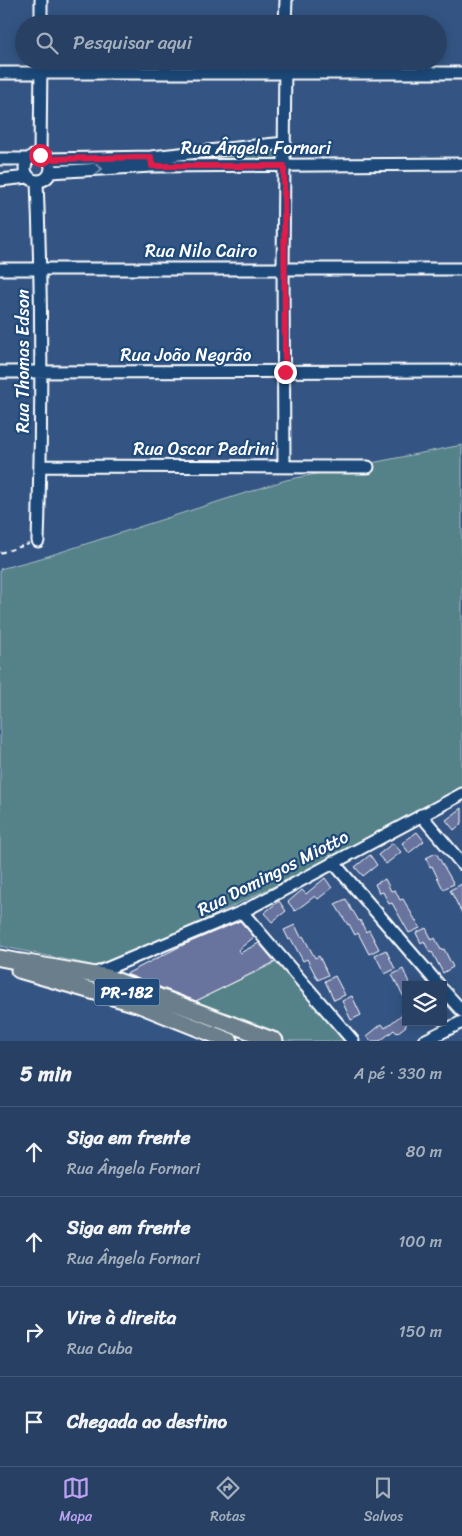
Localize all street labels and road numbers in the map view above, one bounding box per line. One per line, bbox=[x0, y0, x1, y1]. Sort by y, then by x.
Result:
street label: Rua Ângela Fornari bbox=[181, 132, 332, 164]
street label: Rua Nilo Cairo bbox=[145, 235, 257, 267]
street label: Rua Thomas Edson bbox=[7, 289, 39, 433]
street label: Rua João Negrão bbox=[121, 339, 251, 371]
street label: Rua Oscar Pedrini bbox=[133, 433, 276, 465]
street label: Rua Domingos Miotto bbox=[192, 821, 354, 925]
road number: PR-182 bbox=[94, 979, 160, 1006]

